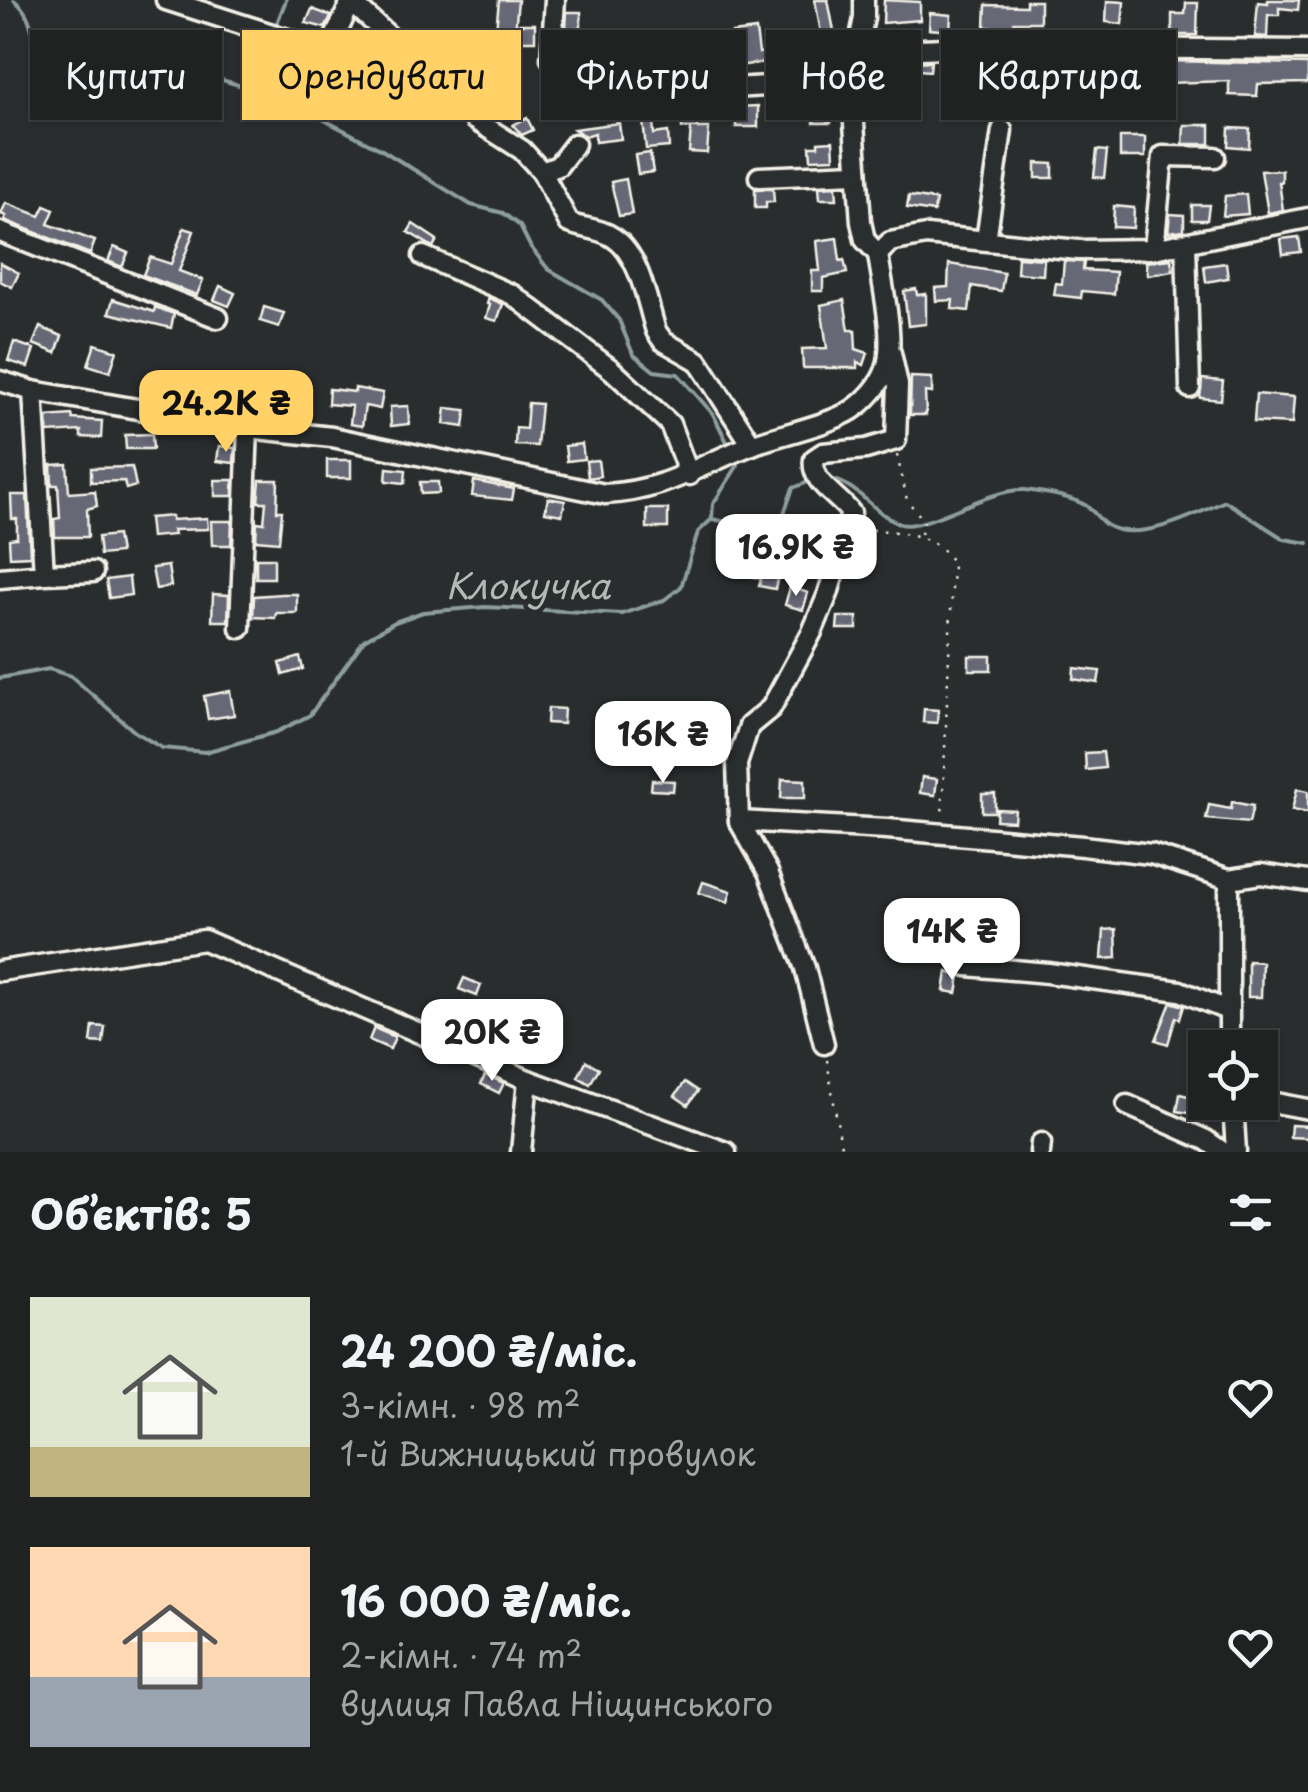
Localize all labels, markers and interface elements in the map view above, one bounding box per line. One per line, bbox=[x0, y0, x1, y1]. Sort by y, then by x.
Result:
chip: Купити bbox=[30, 30, 222, 120]
chip: Орендувати bbox=[242, 30, 521, 120]
chip: Фільтри bbox=[541, 30, 746, 120]
chip: Нове bbox=[766, 30, 921, 120]
chip: Квартира bbox=[941, 30, 1176, 120]
pin: 24.2K ₴ bbox=[134, 370, 318, 455]
text: 24.2K ₴ bbox=[161, 378, 291, 426]
pin: 16.9K ₴ bbox=[704, 514, 888, 599]
text: 16.9K ₴ bbox=[738, 522, 854, 570]
water label: Клокучка bbox=[446, 558, 611, 611]
pin: 16K ₴ bbox=[593, 701, 733, 786]
text: 16K ₴ bbox=[617, 709, 709, 757]
pin: 14K ₴ bbox=[882, 898, 1022, 983]
text: 14K ₴ bbox=[906, 906, 998, 954]
pin: 20K ₴ bbox=[422, 999, 562, 1084]
text: 20K ₴ bbox=[443, 1007, 541, 1055]
map controls bbox=[1188, 1030, 1278, 1120]
button: locate bbox=[1188, 1030, 1278, 1120]
text: Об’єктів: 5 bbox=[30, 1181, 252, 1244]
icon: filters bbox=[1223, 1185, 1278, 1240]
text: 24 200 ₴/міс. bbox=[340, 1318, 638, 1381]
icon: home bbox=[110, 1337, 230, 1457]
icon: heart bbox=[1223, 1370, 1278, 1425]
text: 3-кімн. · 98 m² bbox=[340, 1381, 581, 1429]
text: 1-й Вижницький провулок bbox=[340, 1429, 756, 1477]
text: 16 000 ₴/міс. bbox=[340, 1568, 632, 1631]
icon: home bbox=[110, 1587, 230, 1707]
icon: heart bbox=[1223, 1620, 1278, 1675]
text: 2-кімн. · 74 m² bbox=[340, 1631, 582, 1679]
text: вулиця Павла Ніщинського bbox=[340, 1679, 773, 1727]

